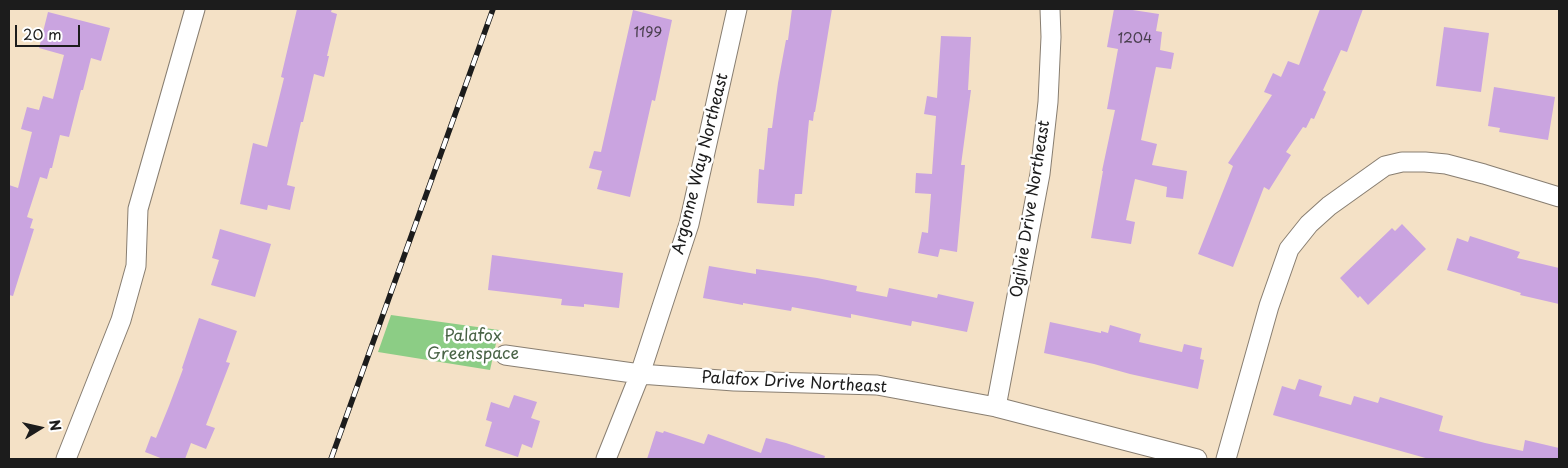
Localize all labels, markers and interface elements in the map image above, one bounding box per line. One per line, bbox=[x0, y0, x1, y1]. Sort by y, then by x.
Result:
scale bar bbox=[18, 15, 82, 47]
text: 20 m bbox=[23, 22, 62, 45]
house number: 1199 bbox=[634, 25, 662, 41]
house number: 1204 bbox=[1118, 31, 1152, 47]
street label: Argonne Way Northeast bbox=[669, 71, 733, 257]
street label: Ogilvie Drive Northeast bbox=[1007, 119, 1055, 299]
park label: Palafox Greenspace bbox=[427, 327, 519, 365]
street label: Palafox Drive Northeast bbox=[701, 369, 887, 397]
north arrow bbox=[15, 403, 65, 453]
text: N bbox=[44, 418, 67, 433]

